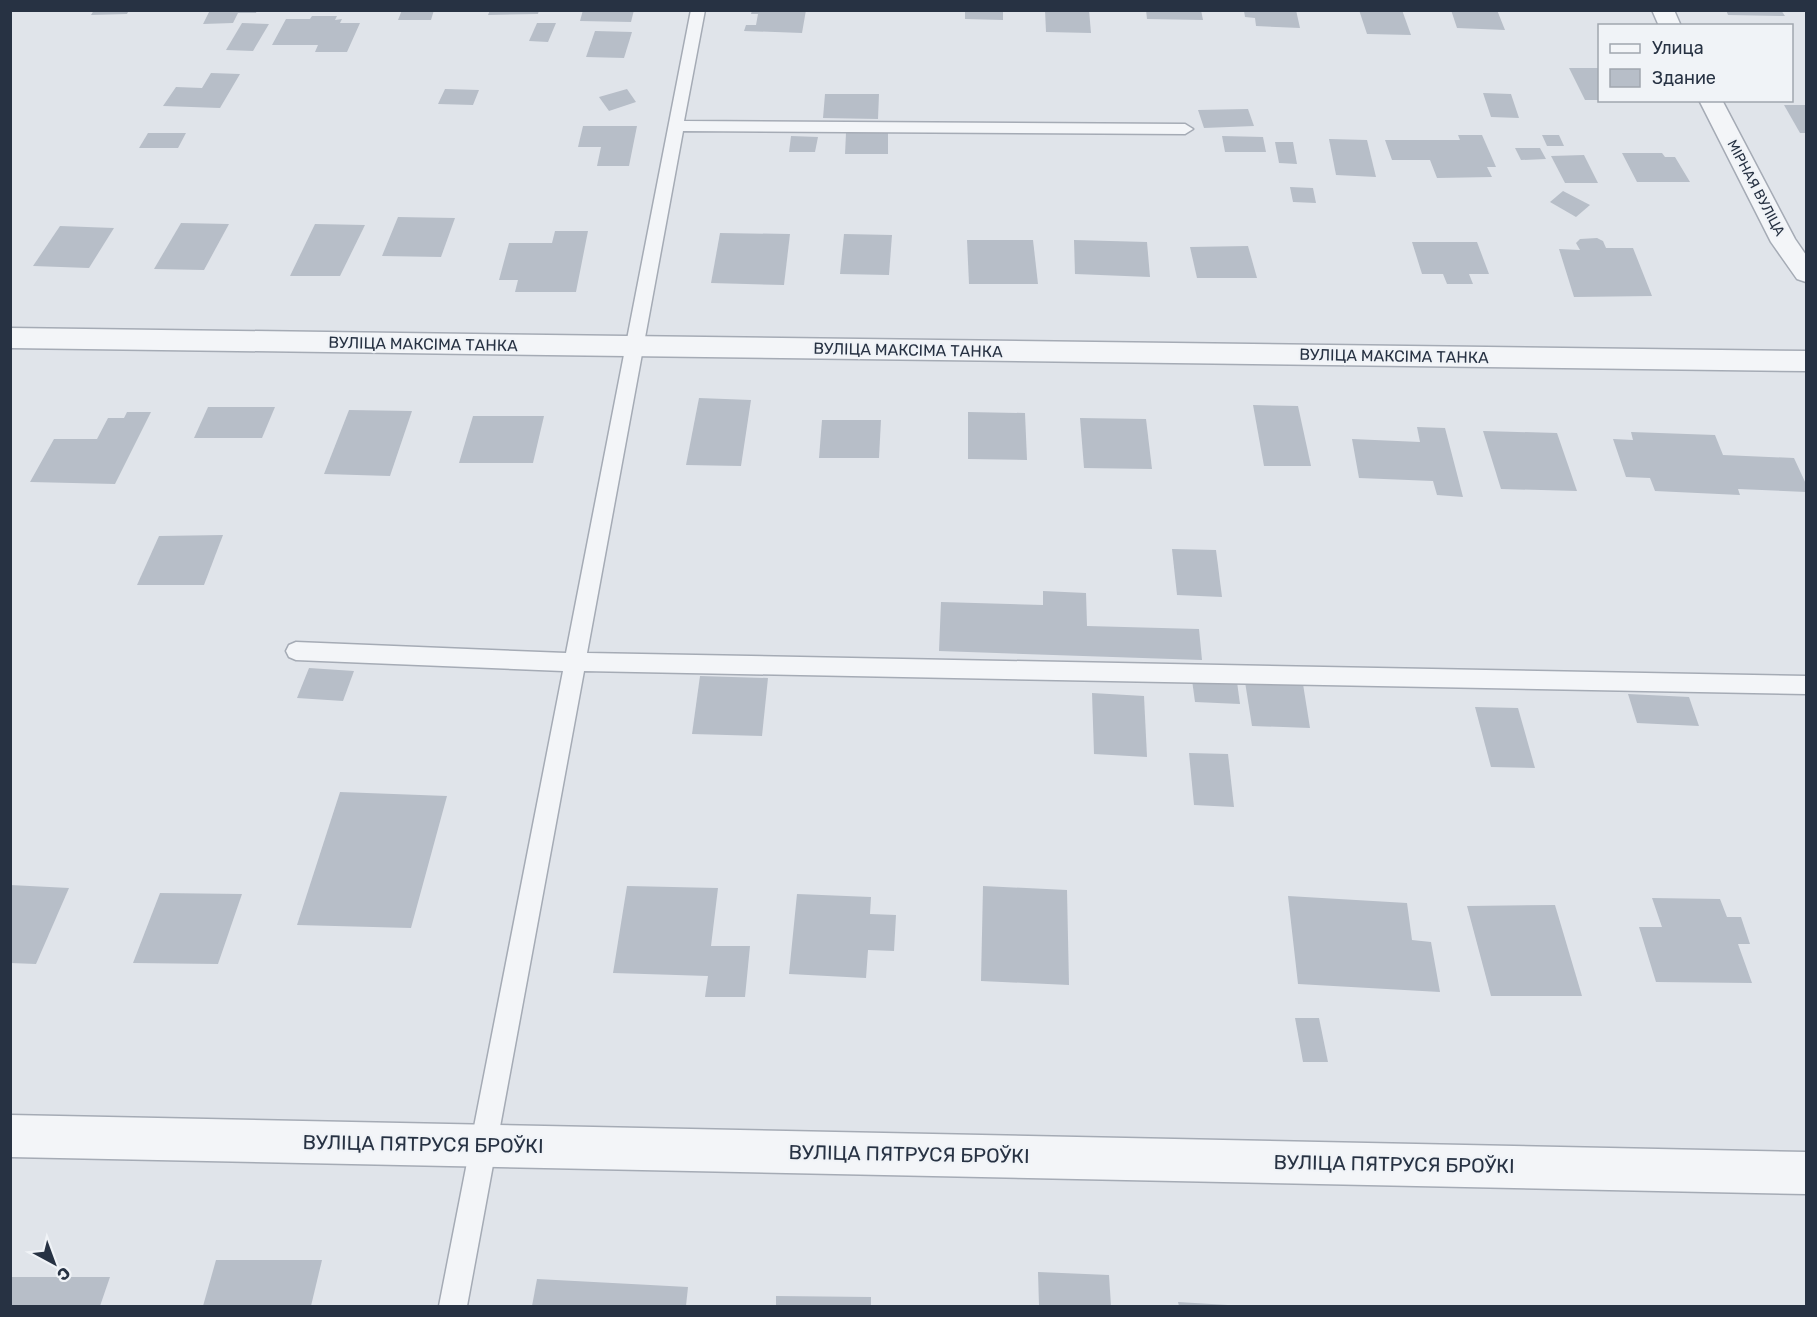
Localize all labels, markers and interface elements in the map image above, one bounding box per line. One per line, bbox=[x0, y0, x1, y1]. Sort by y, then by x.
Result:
legend bbox=[1598, 24, 1793, 102]
text: Улица bbox=[1652, 37, 1704, 59]
text: Здание bbox=[1652, 67, 1716, 89]
street label: МІРНАЯ ВУЛІЦА bbox=[1723, 137, 1789, 240]
street label: ВУЛІЦА МАКСІМА ТАНКА bbox=[328, 333, 518, 355]
street label: ВУЛІЦА МАКСІМА ТАНКА bbox=[813, 339, 1003, 361]
street label: ВУЛІЦА МАКСІМА ТАНКА bbox=[1299, 345, 1489, 367]
street label: ВУЛІЦА ПЯТРУСЯ БРОЎКІ bbox=[302, 1130, 544, 1158]
street label: ВУЛІЦА ПЯТРУСЯ БРОЎКІ bbox=[788, 1140, 1030, 1168]
street label: ВУЛІЦА ПЯТРУСЯ БРОЎКІ bbox=[1273, 1150, 1515, 1178]
north arrow bbox=[24, 1233, 84, 1293]
text: С bbox=[53, 1263, 74, 1285]

